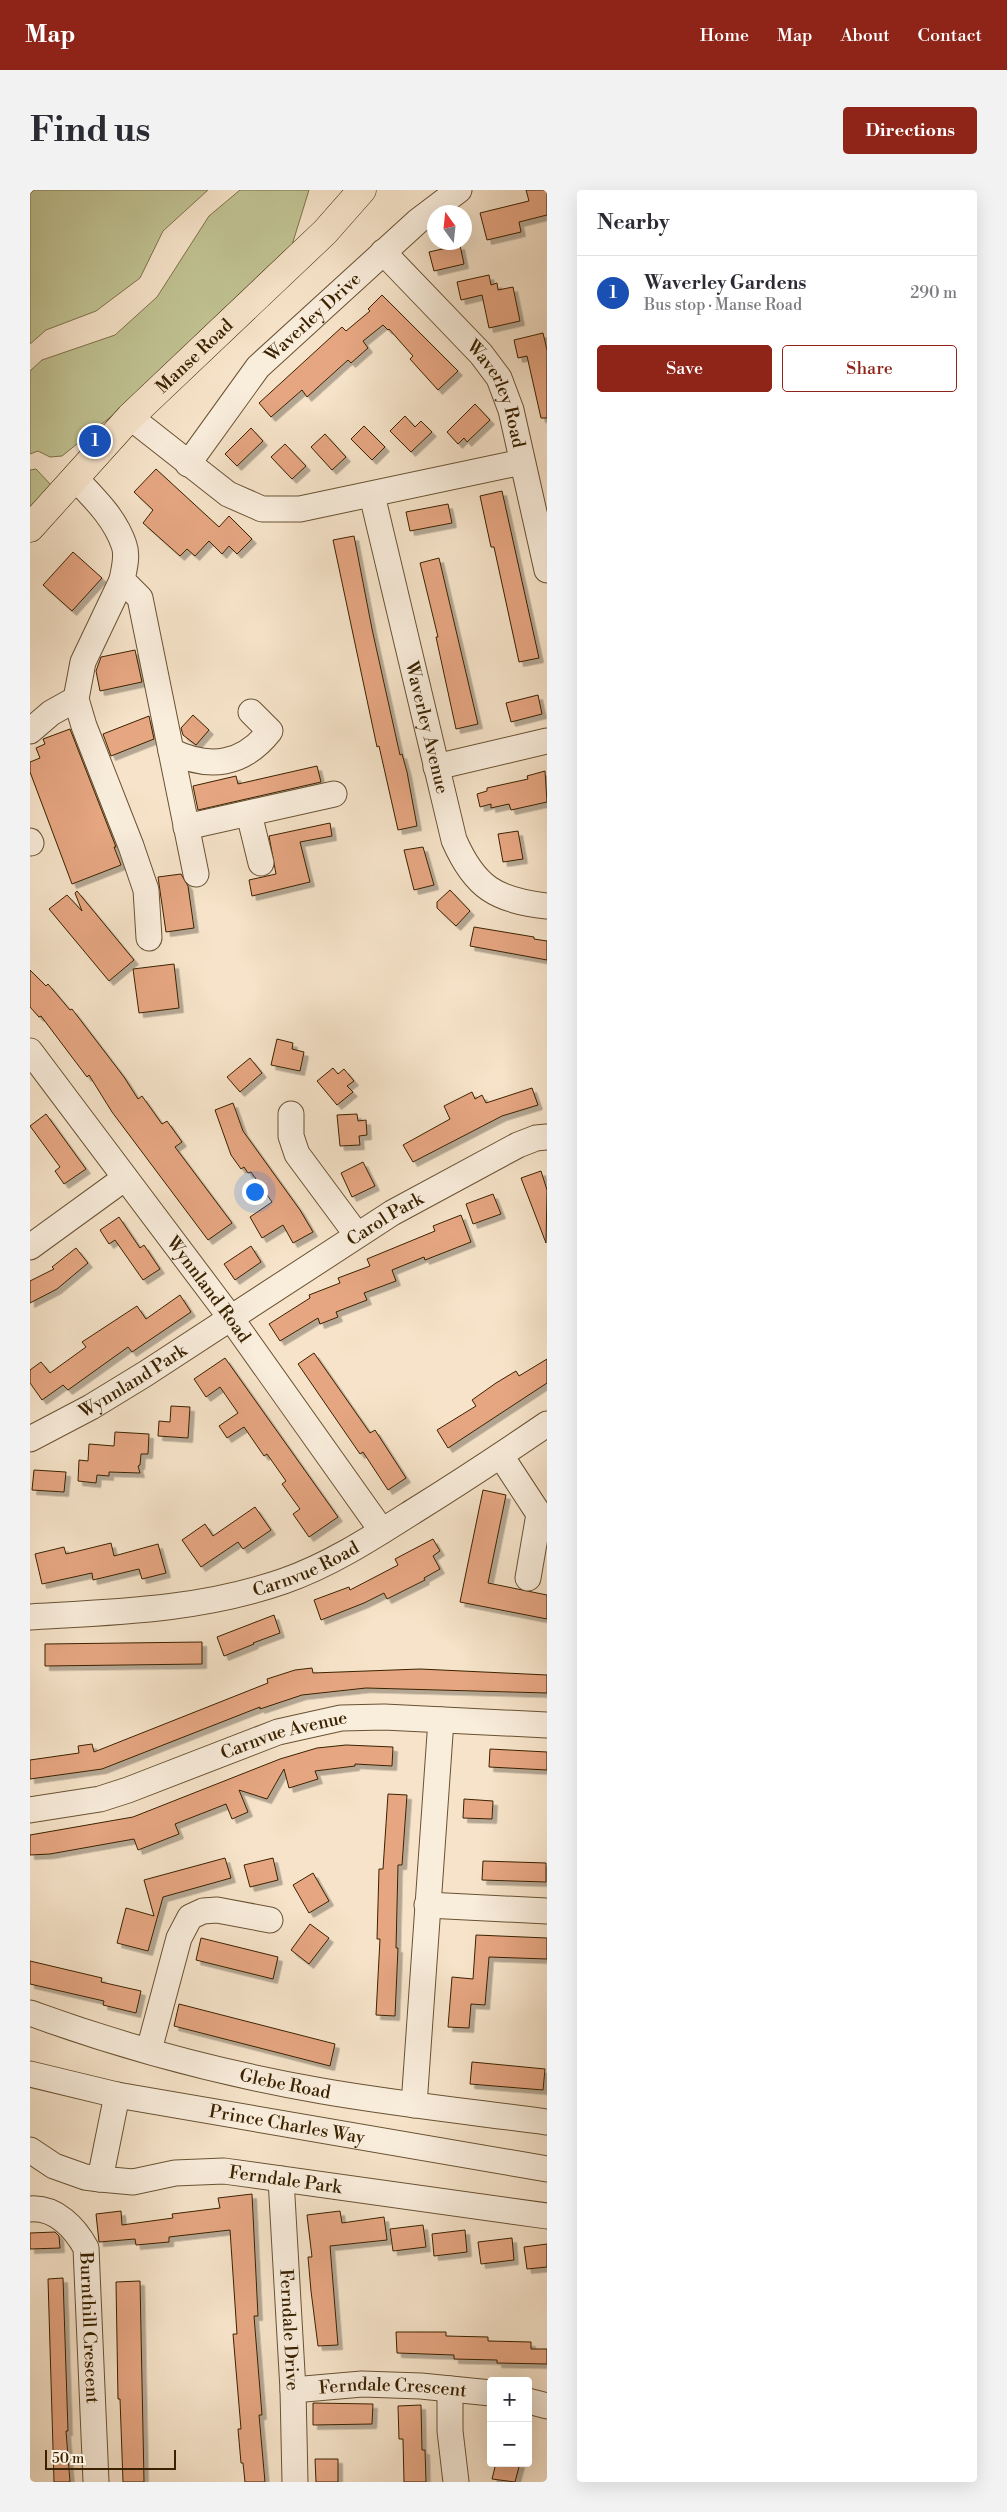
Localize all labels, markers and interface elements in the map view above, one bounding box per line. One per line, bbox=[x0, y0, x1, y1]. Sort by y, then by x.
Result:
text: Map bbox=[25, 20, 75, 50]
text: Home bbox=[700, 24, 749, 47]
text: Map bbox=[777, 24, 813, 47]
text: About bbox=[841, 24, 890, 47]
text: Contact bbox=[918, 24, 982, 47]
button: Directions bbox=[843, 107, 977, 154]
text: Find us bbox=[30, 109, 150, 152]
north arrow bbox=[427, 205, 472, 250]
text: Nearby bbox=[597, 210, 670, 236]
street label: Waverley Drive bbox=[259, 267, 366, 367]
text: Waverley Gardens bbox=[644, 271, 807, 295]
text: 1 bbox=[609, 283, 617, 303]
text: 290 m bbox=[910, 283, 957, 303]
text: Bus stop · Manse Road bbox=[644, 295, 802, 315]
street label: Manse Road bbox=[151, 313, 238, 398]
street label: Waverley Road bbox=[461, 334, 531, 451]
button: Save bbox=[597, 345, 772, 392]
button: Share bbox=[782, 345, 957, 392]
pin: 1 bbox=[79, 422, 111, 460]
street label: Waverley Avenue bbox=[400, 658, 454, 796]
your location bbox=[242, 1179, 268, 1205]
street label: Carol Park bbox=[342, 1186, 429, 1251]
street label: Wynnland Road bbox=[161, 1231, 256, 1348]
street label: Wynnland Park bbox=[74, 1338, 192, 1423]
street label: Carnvue Road bbox=[250, 1536, 364, 1602]
street label: Carnvue Avenue bbox=[217, 1706, 347, 1765]
street label: Glebe Road bbox=[237, 2063, 333, 2104]
street label: Prince Charles Way bbox=[207, 2100, 367, 2149]
street label: Ferndale Park bbox=[228, 2160, 345, 2199]
street label: Burnthill Crescent bbox=[75, 2251, 104, 2405]
street label: Ferndale Drive bbox=[275, 2268, 305, 2391]
street label: Ferndale Crescent bbox=[318, 2372, 468, 2402]
map controls bbox=[487, 2377, 532, 2467]
button: + bbox=[487, 2377, 532, 2422]
button: − bbox=[487, 2422, 532, 2467]
scale bar bbox=[45, 2447, 176, 2470]
text: 50 m bbox=[52, 2450, 84, 2468]

